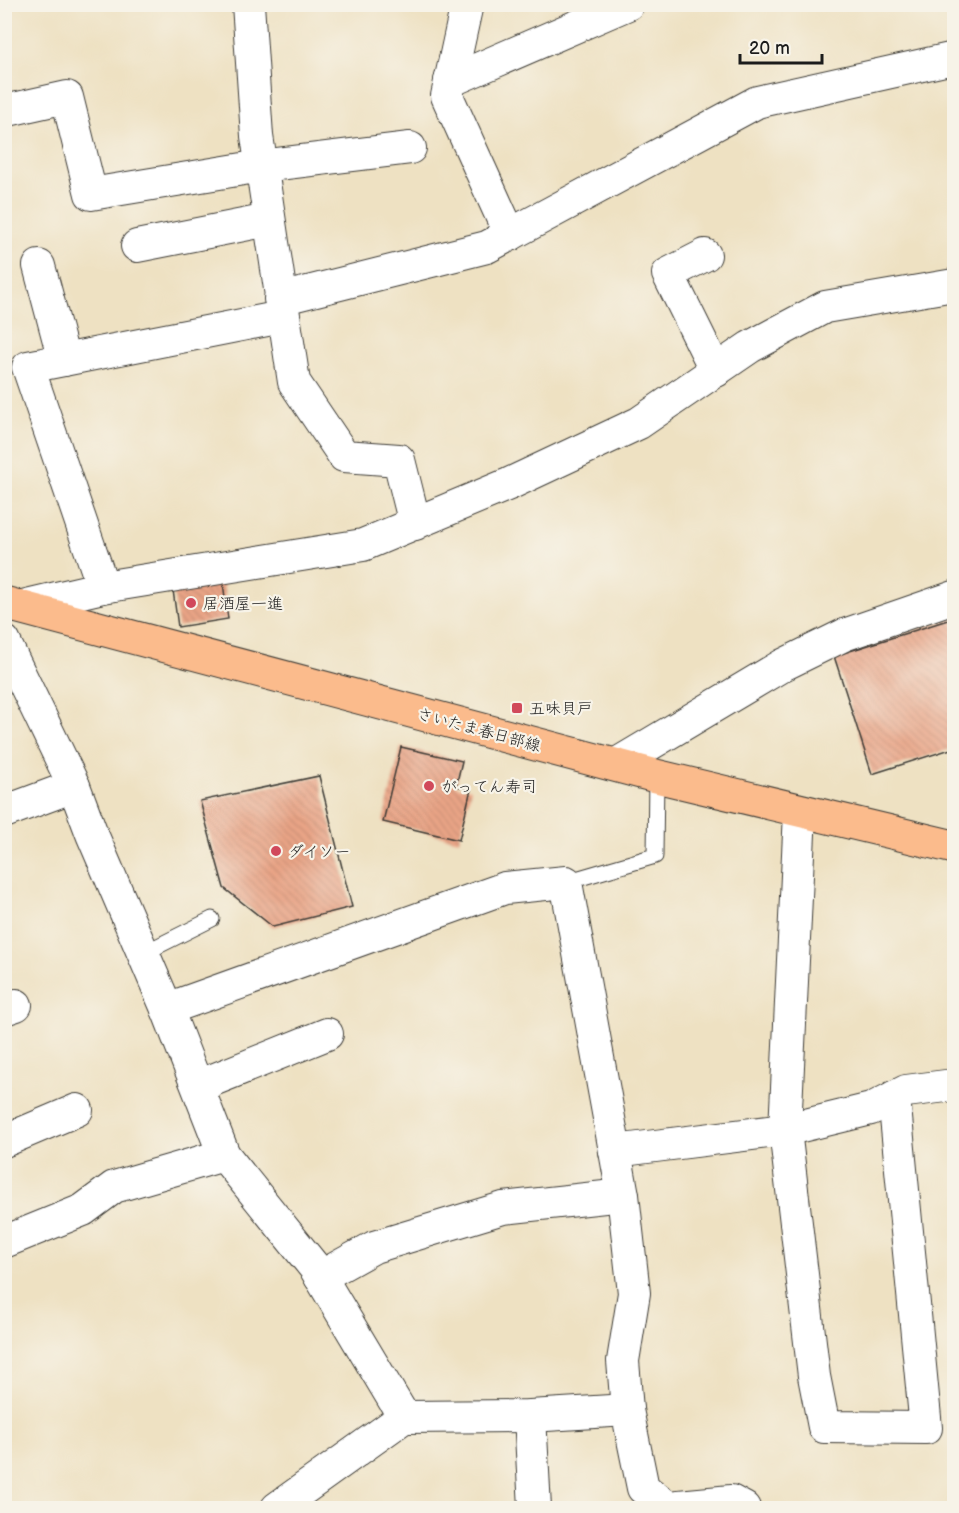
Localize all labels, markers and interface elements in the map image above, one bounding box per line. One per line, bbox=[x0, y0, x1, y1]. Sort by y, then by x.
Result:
scale bar bbox=[740, 27, 822, 65]
text: 20 m bbox=[749, 38, 790, 59]
place label: 居酒屋一進 bbox=[203, 595, 283, 614]
marker: 居酒屋一進 bbox=[184, 596, 198, 610]
place label: 五味貝戸 bbox=[529, 700, 593, 719]
marker: 五味貝戸 bbox=[510, 701, 524, 715]
street label: さいたま春日部線 bbox=[415, 705, 543, 756]
place label: がってん寿司 bbox=[441, 778, 537, 797]
marker: がってん寿司 bbox=[422, 779, 436, 793]
place label: ダイソー bbox=[288, 843, 350, 862]
marker: ダイソー bbox=[269, 844, 283, 858]

